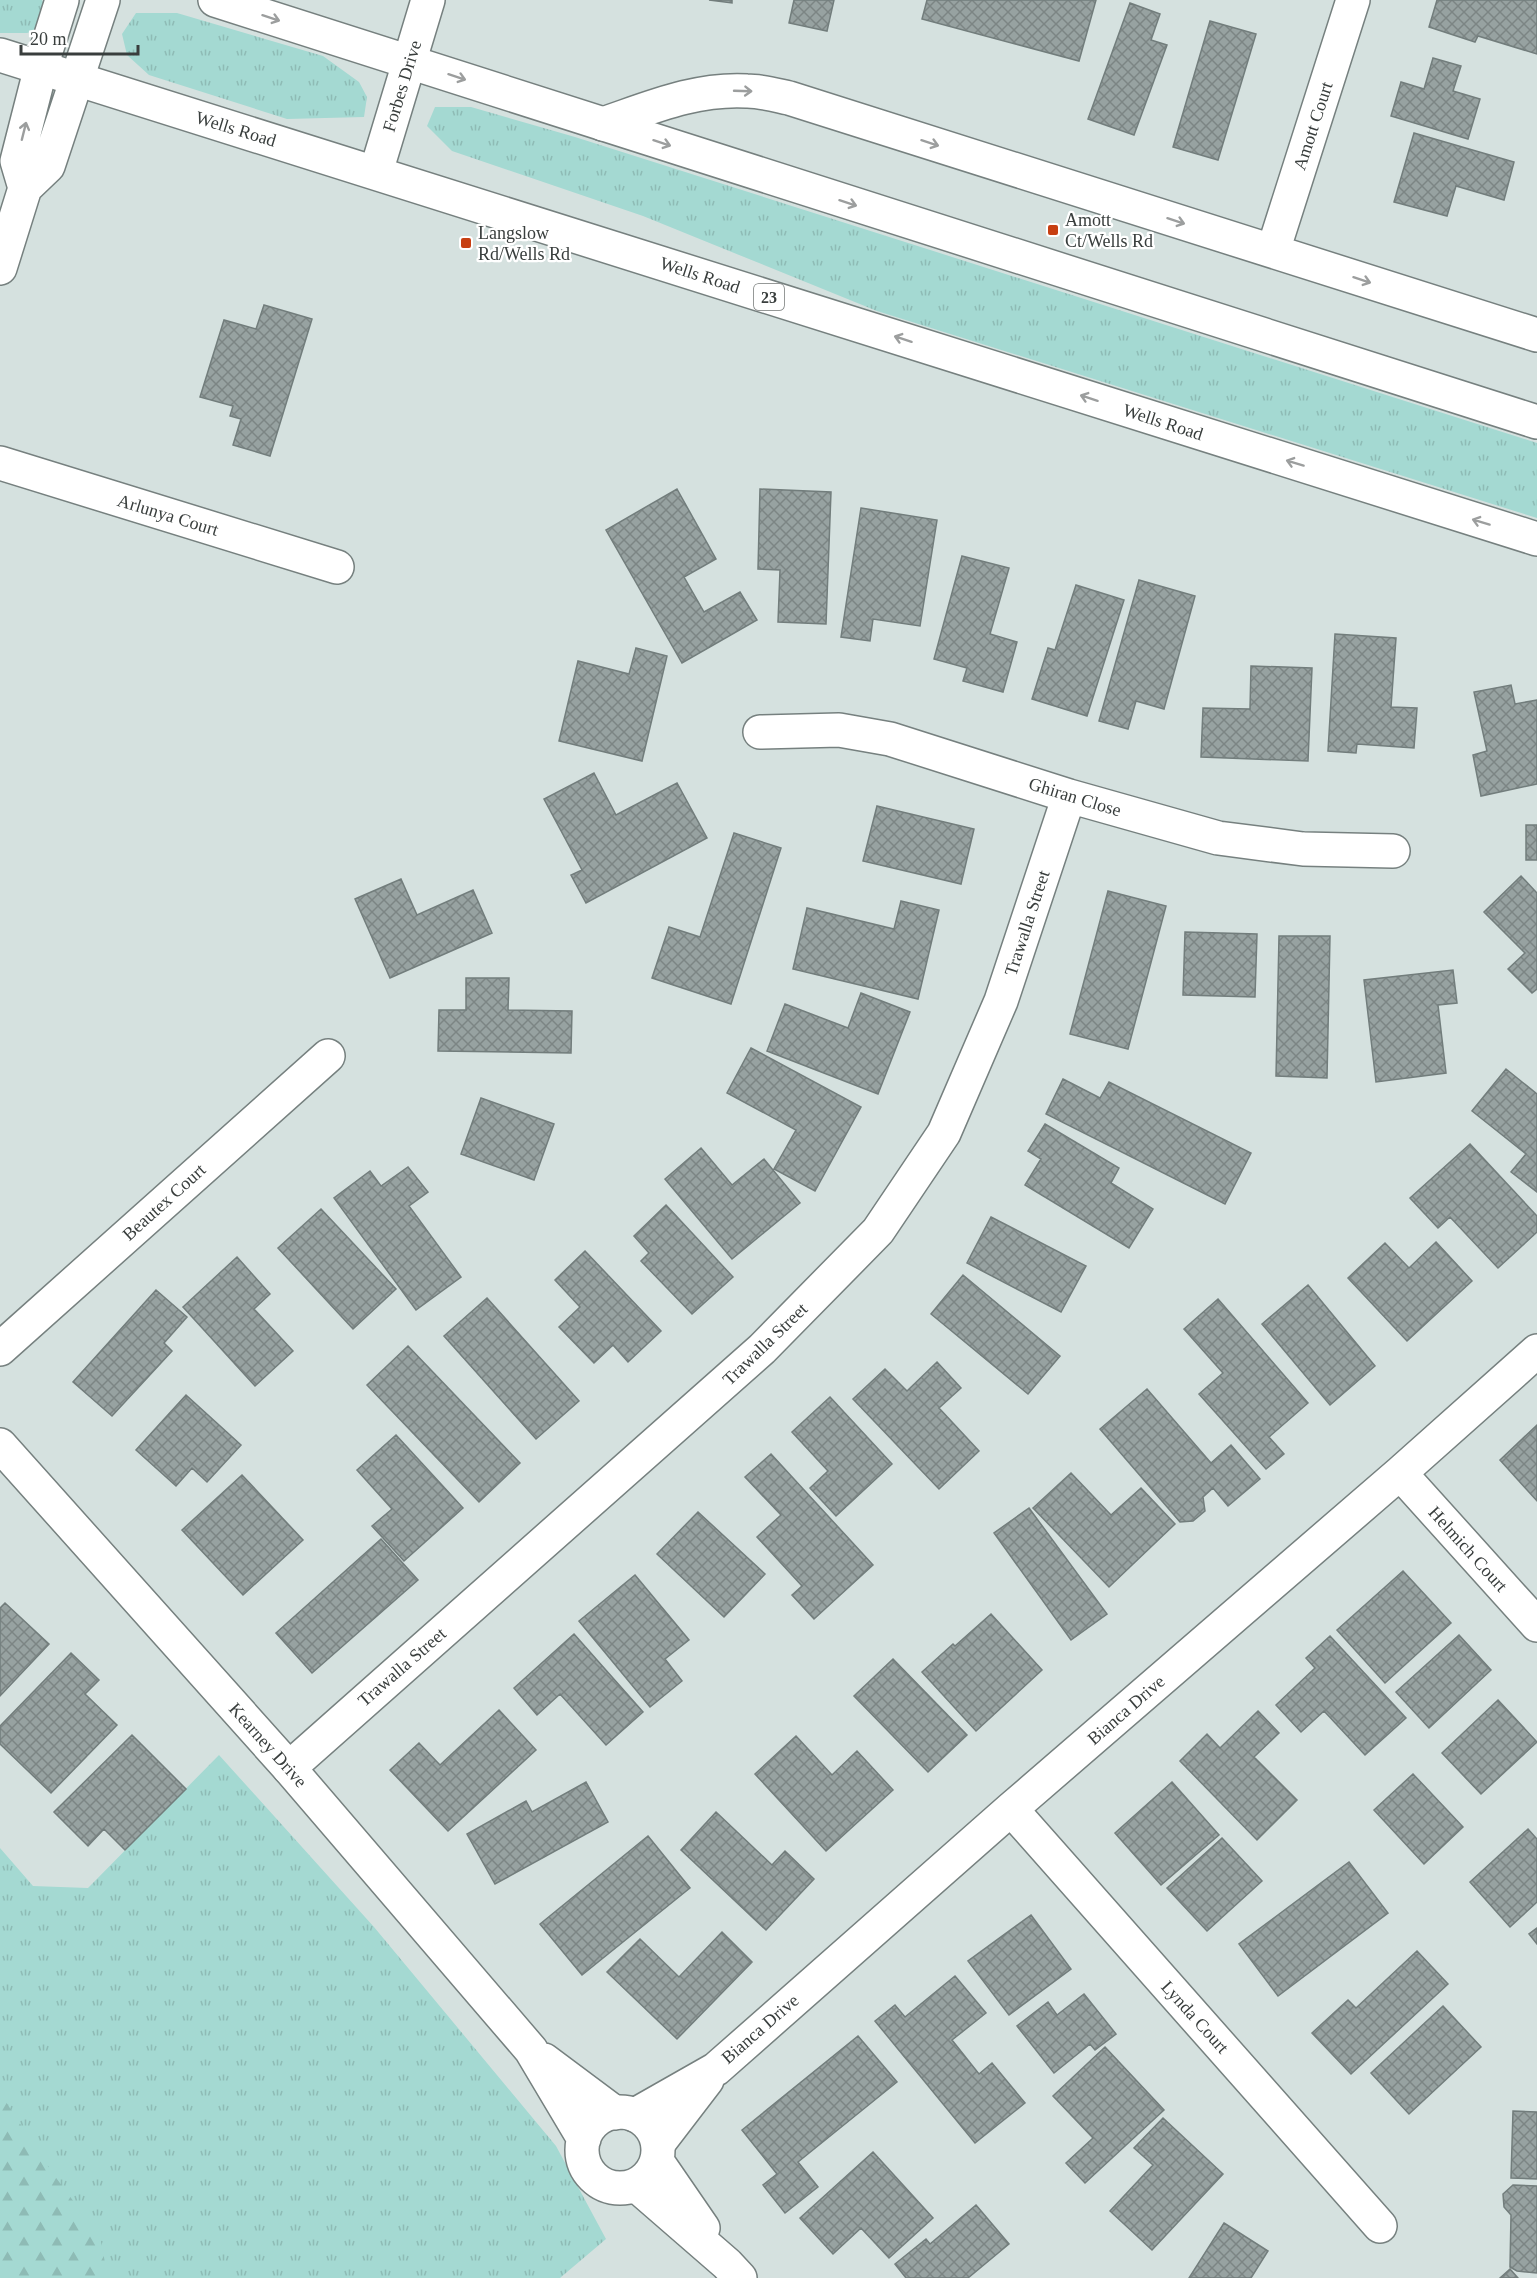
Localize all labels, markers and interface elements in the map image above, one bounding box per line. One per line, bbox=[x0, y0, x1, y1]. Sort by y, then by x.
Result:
one-way arrow bbox=[261, 13, 280, 24]
scale bar bbox=[21, 18, 138, 56]
text: 20 m bbox=[30, 29, 67, 49]
street label: Forbes Drive bbox=[379, 38, 425, 134]
one-way arrow bbox=[447, 72, 466, 83]
street label: Amott Court bbox=[1289, 79, 1337, 173]
one-way arrow bbox=[732, 85, 752, 97]
street label: Wells Road bbox=[193, 107, 279, 151]
one-way arrow bbox=[18, 122, 30, 141]
one-way arrow bbox=[920, 138, 939, 149]
one-way arrow bbox=[652, 139, 671, 150]
one-way arrow bbox=[838, 198, 857, 209]
place label: Amott Ct/Wells Rd bbox=[1065, 210, 1153, 251]
one-way arrow bbox=[1166, 216, 1185, 227]
place label: Langslow Rd/Wells Rd bbox=[478, 223, 570, 264]
marker: Amott Ct/Wells Rd bbox=[1046, 223, 1060, 237]
marker: Langslow Rd/Wells Rd bbox=[459, 236, 473, 250]
street label: Wells Road bbox=[657, 253, 743, 297]
one-way arrow bbox=[1352, 275, 1371, 286]
road number: 23 bbox=[754, 284, 784, 310]
one-way arrow bbox=[894, 333, 913, 344]
one-way arrow bbox=[1080, 392, 1099, 403]
street label: Wells Road bbox=[1120, 400, 1206, 444]
one-way arrow bbox=[1286, 457, 1305, 468]
street label: Arlunya Court bbox=[115, 490, 221, 540]
one-way arrow bbox=[1472, 516, 1491, 527]
street label: Ghiran Close bbox=[1026, 773, 1124, 821]
street label: Trawalla Street bbox=[1001, 868, 1053, 978]
street label: Beautex Court bbox=[118, 1160, 210, 1244]
street label: Trawalla Street bbox=[719, 1299, 811, 1389]
street label: Helmich Court bbox=[1425, 1502, 1511, 1596]
street label: Trawalla Street bbox=[354, 1623, 450, 1711]
street label: Bianca Drive bbox=[1083, 1671, 1169, 1749]
street label: Kearney Drive bbox=[225, 1699, 311, 1791]
street label: Lynda Court bbox=[1157, 1977, 1233, 2057]
street label: Bianca Drive bbox=[717, 1990, 803, 2068]

